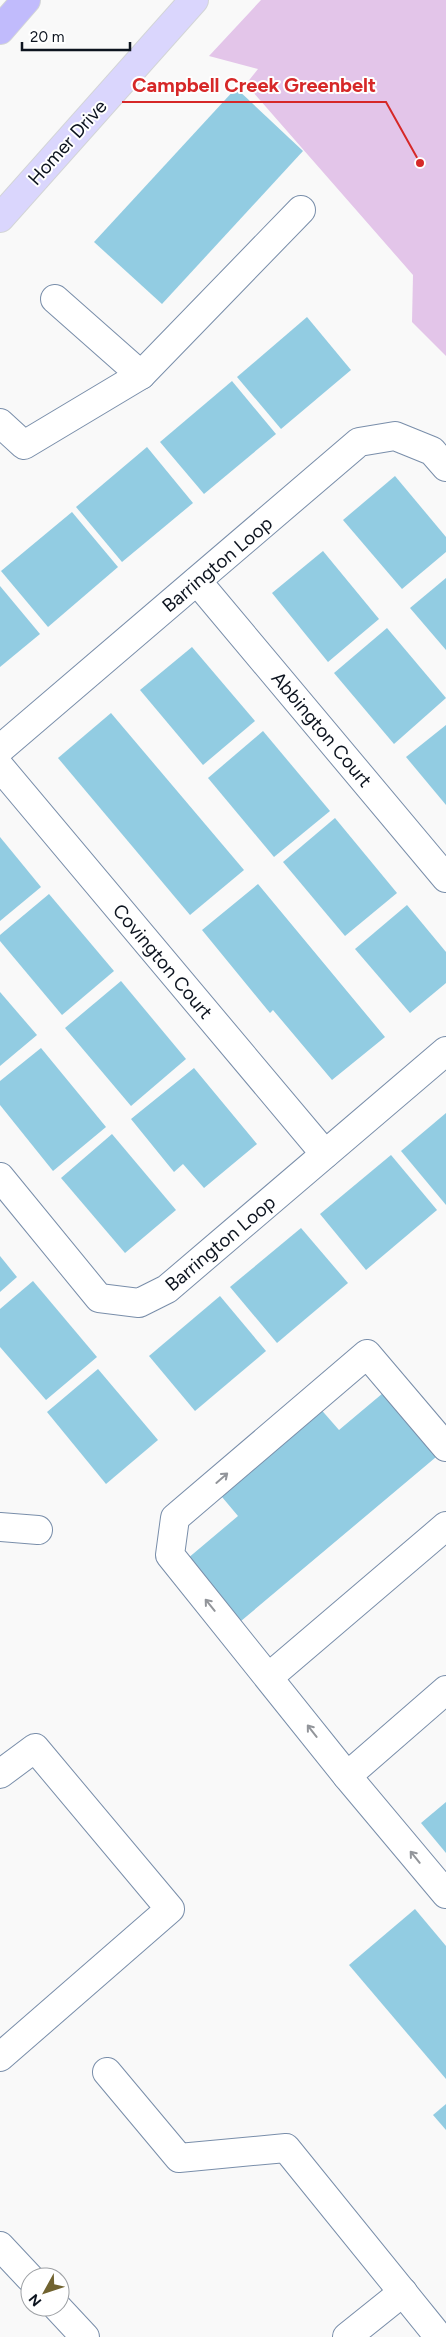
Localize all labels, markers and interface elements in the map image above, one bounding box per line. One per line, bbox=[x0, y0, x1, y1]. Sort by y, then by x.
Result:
scale bar bbox=[22, 20, 130, 52]
text: 20 m bbox=[30, 28, 64, 46]
callout: Campbell Creek Greenbelt bbox=[122, 67, 386, 102]
text: Campbell Creek Greenbelt bbox=[132, 73, 376, 97]
street label: Homer Drive bbox=[23, 95, 112, 190]
street label: Barrington Loop bbox=[157, 512, 277, 617]
street label: Abbington Court bbox=[267, 667, 377, 792]
street label: Covington Court bbox=[108, 899, 217, 1023]
street label: Barrington Loop bbox=[160, 1191, 280, 1296]
one-way arrow bbox=[215, 1472, 228, 1484]
one-way arrow bbox=[205, 1598, 216, 1611]
one-way arrow bbox=[307, 1724, 317, 1738]
one-way arrow bbox=[410, 1851, 421, 1864]
north arrow bbox=[20, 2267, 70, 2317]
text: N bbox=[25, 2290, 45, 2310]

